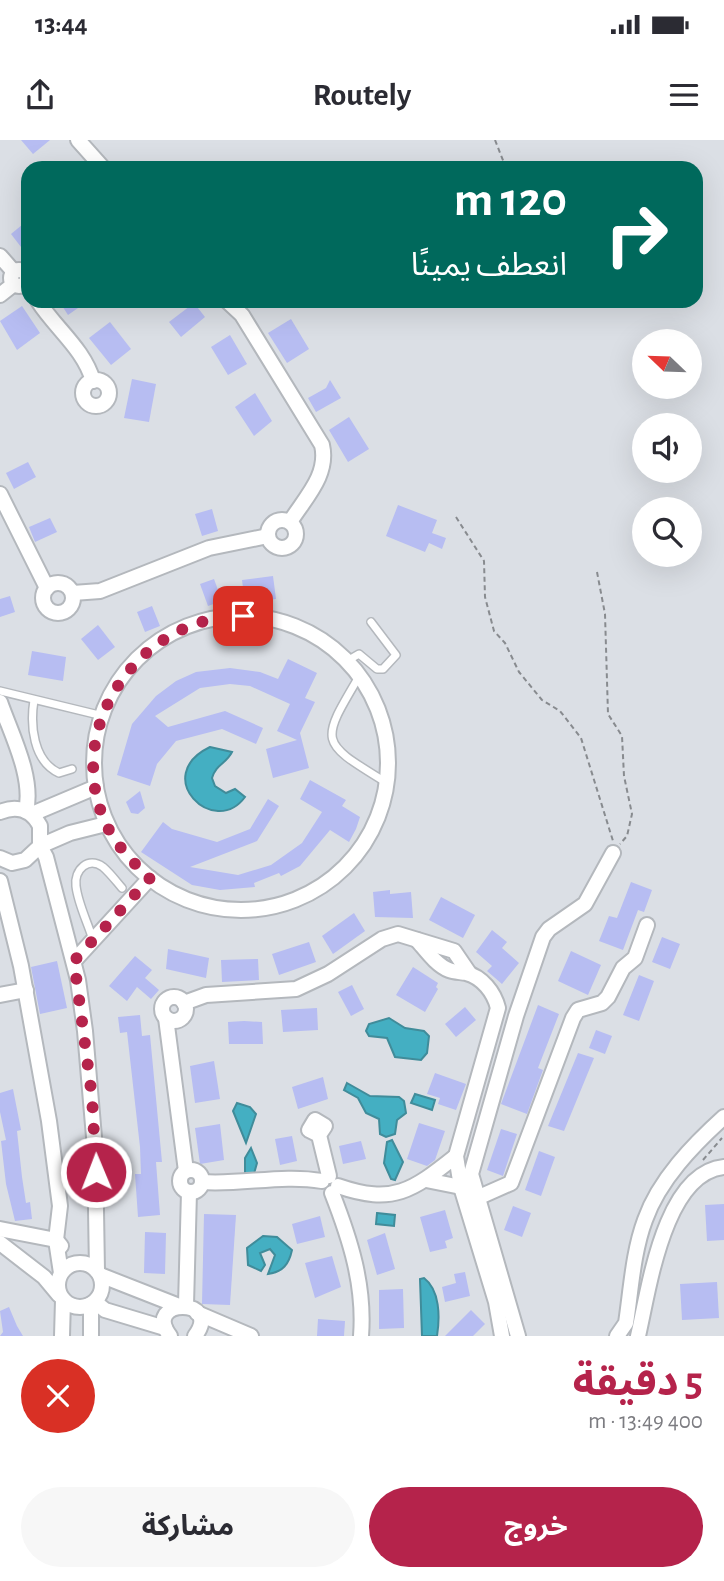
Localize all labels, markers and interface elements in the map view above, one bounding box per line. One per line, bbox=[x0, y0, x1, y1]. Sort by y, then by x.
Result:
text: 13:44 bbox=[35, 11, 88, 37]
icon: share bbox=[21, 76, 59, 114]
icon: menu bbox=[665, 76, 703, 114]
text: Routely bbox=[313, 79, 411, 111]
text: 120 m bbox=[454, 176, 567, 225]
icon: right bbox=[591, 189, 682, 280]
text: انعطف يمينًا bbox=[411, 249, 567, 281]
north arrow bbox=[632, 329, 702, 399]
map controls bbox=[632, 329, 702, 567]
button: sound bbox=[632, 413, 702, 483]
button: search bbox=[632, 497, 702, 567]
pin bbox=[213, 586, 273, 646]
icon: arrive bbox=[224, 597, 262, 635]
position arrow bbox=[59, 1135, 133, 1209]
button: close bbox=[21, 1359, 95, 1433]
text: 5 دقيقة bbox=[573, 1361, 703, 1403]
text: 400 m · 13:49 bbox=[588, 1410, 703, 1433]
button: مشاركة bbox=[21, 1487, 355, 1567]
button: خروج bbox=[369, 1487, 703, 1567]

